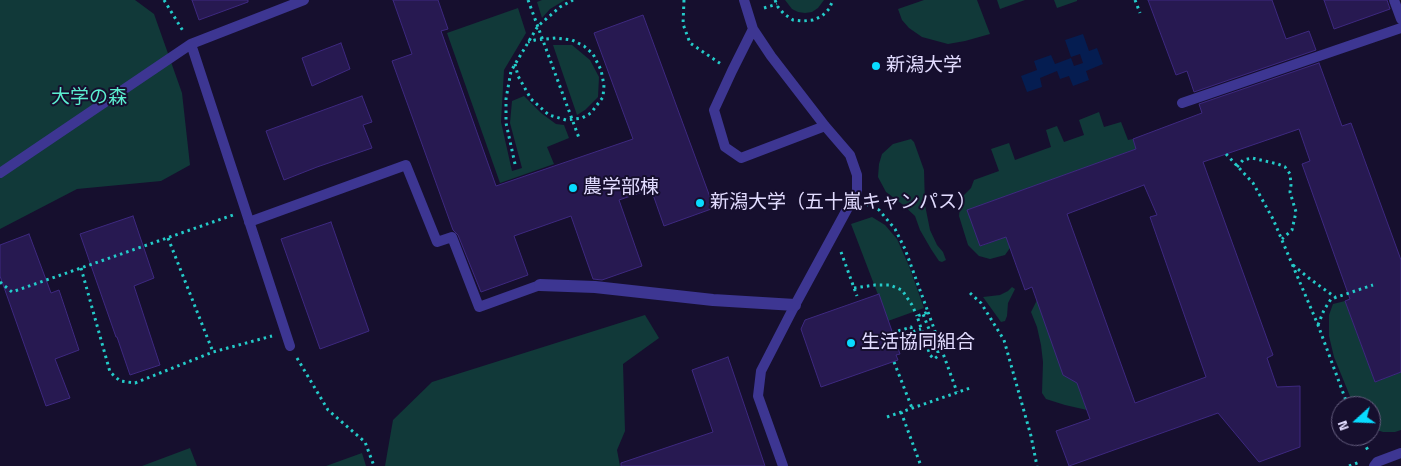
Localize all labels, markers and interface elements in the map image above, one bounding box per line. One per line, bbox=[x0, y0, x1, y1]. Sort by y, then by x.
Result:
place label: 新潟大学 bbox=[886, 55, 962, 77]
marker: 新潟大学 bbox=[870, 60, 882, 72]
park label: 大学の森 bbox=[51, 87, 127, 109]
place label: 農学部棟 bbox=[583, 177, 659, 199]
marker: 農学部棟 bbox=[567, 182, 579, 194]
place label: 新潟大学（五十嵐キャンパス） bbox=[710, 192, 976, 214]
marker: 新潟大学（五十嵐キャンパス） bbox=[694, 197, 706, 209]
place label: 生活協同組合 bbox=[861, 332, 975, 354]
marker: 生活協同組合 bbox=[845, 337, 857, 349]
north arrow bbox=[1331, 396, 1381, 446]
text: N bbox=[1331, 418, 1354, 434]

